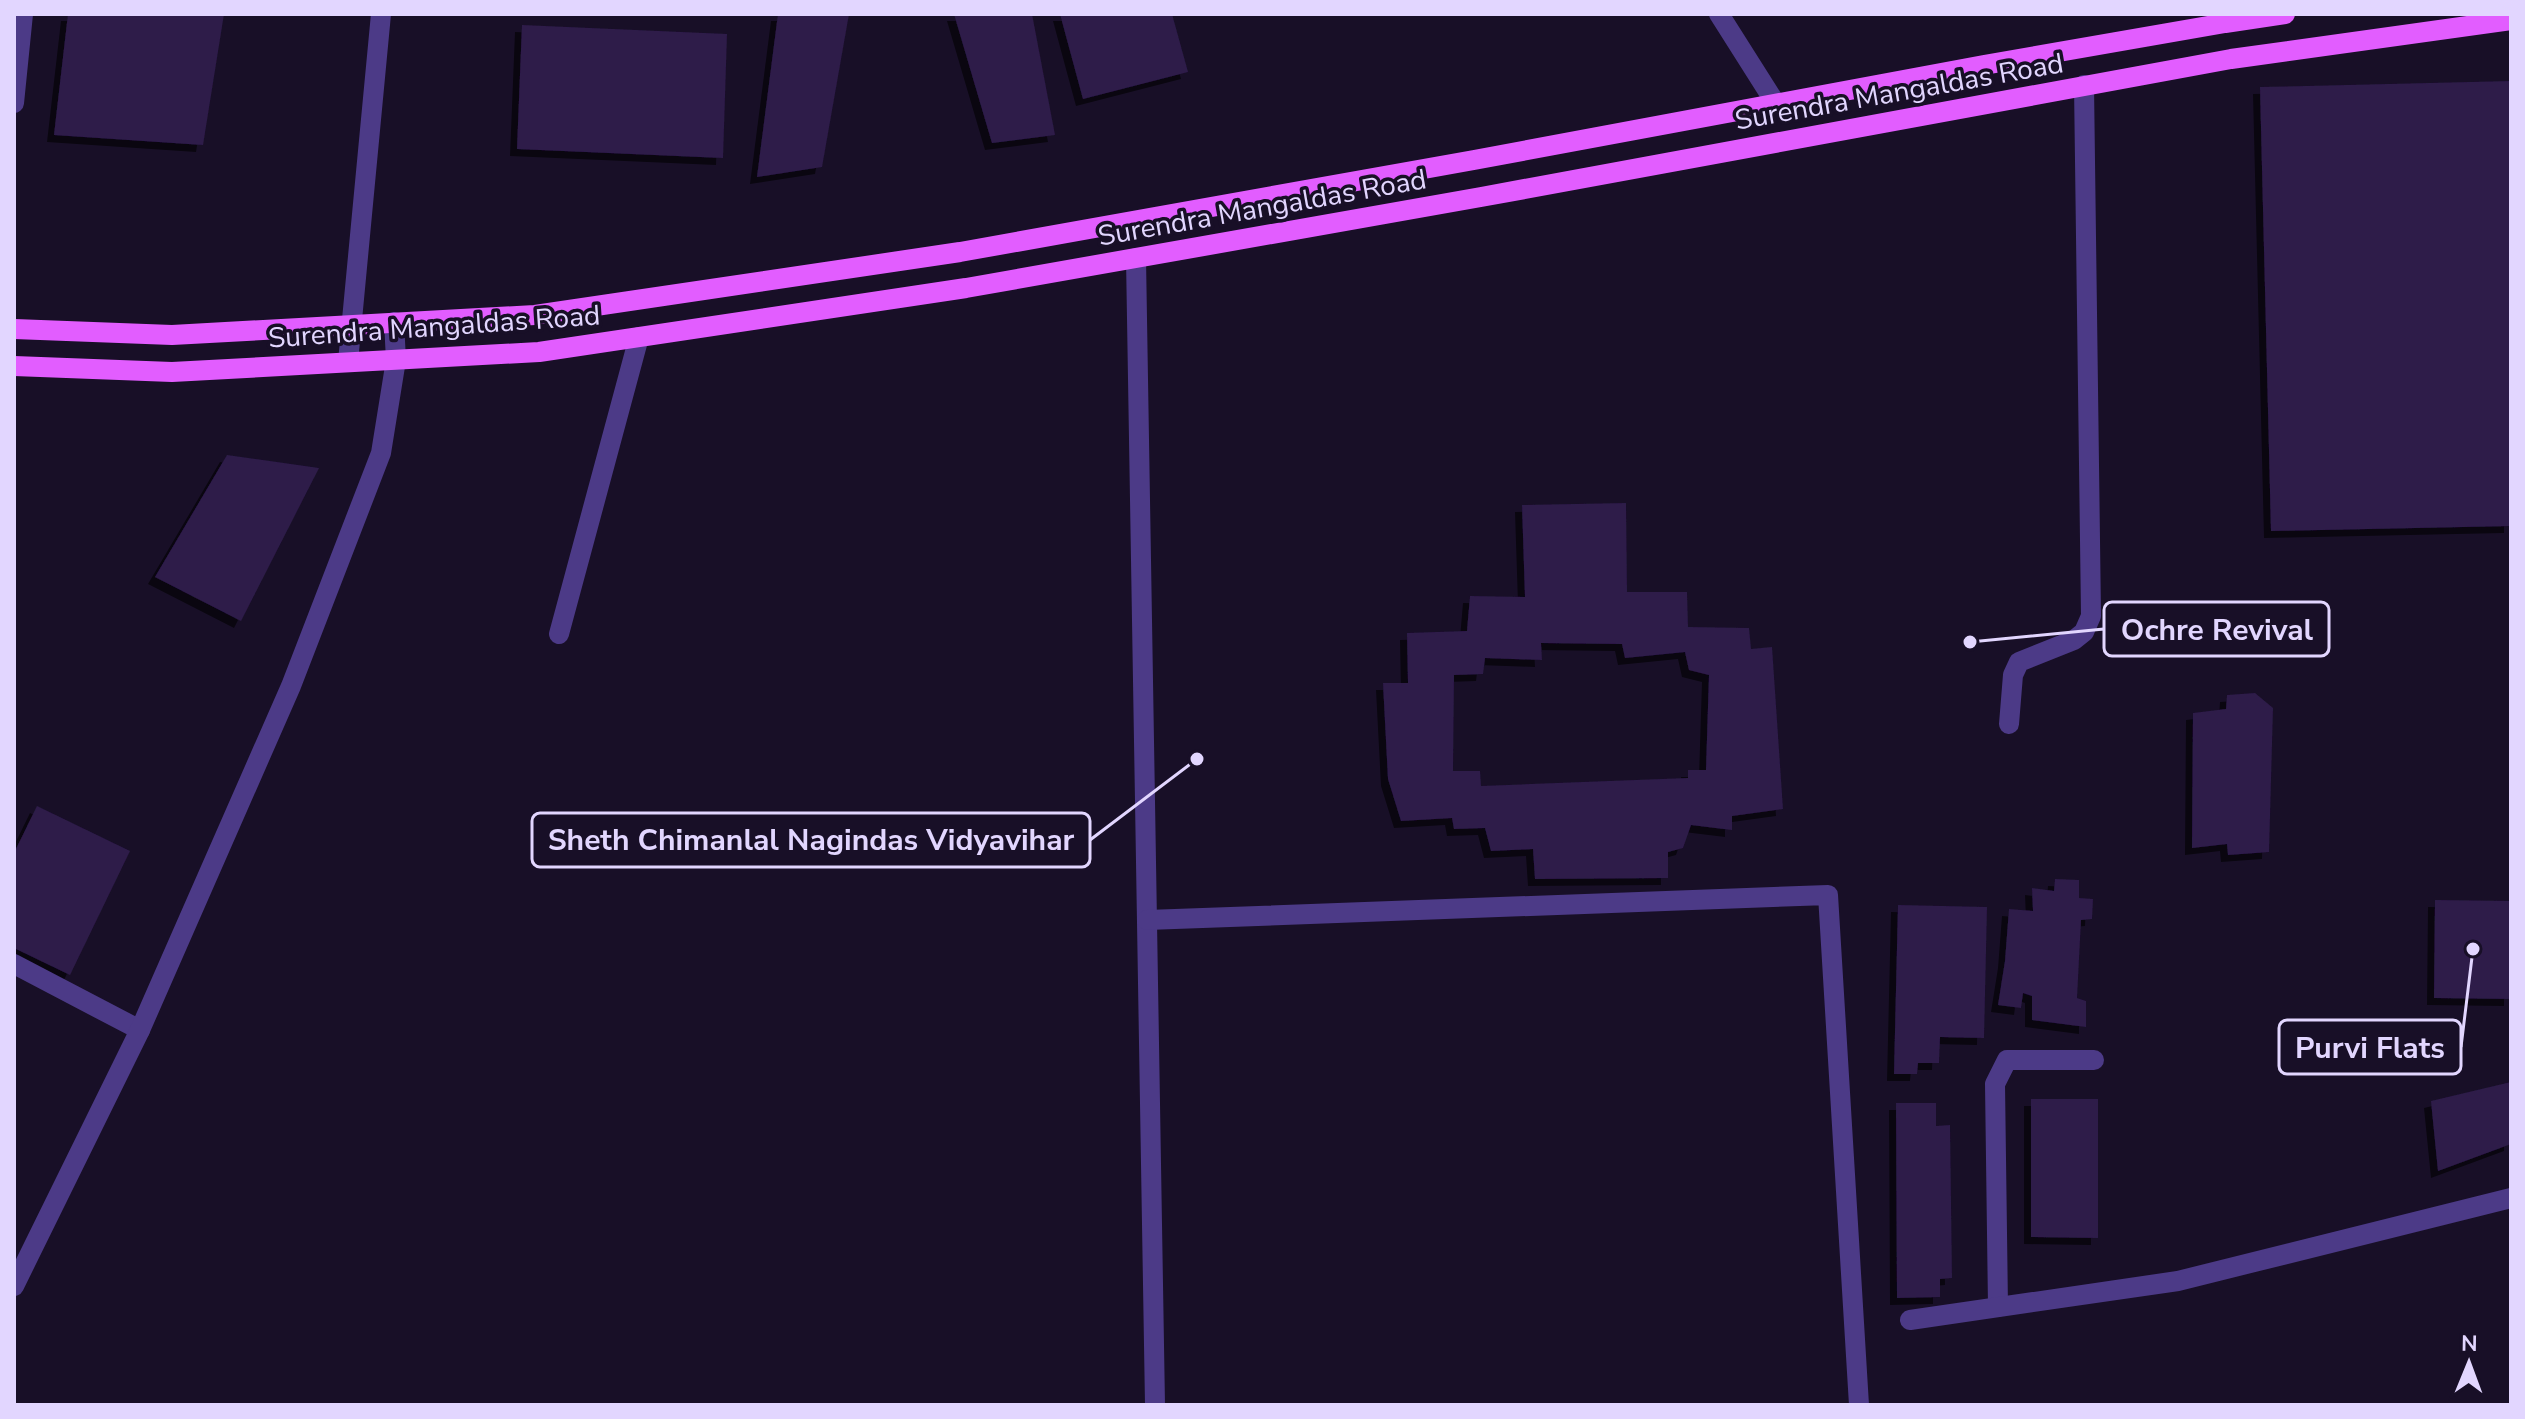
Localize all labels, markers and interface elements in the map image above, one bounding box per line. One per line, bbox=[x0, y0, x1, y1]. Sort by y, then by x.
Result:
street label: Surendra Mangaldas Road bbox=[1732, 44, 2066, 140]
street label: Surendra Mangaldas Road bbox=[1095, 160, 1429, 256]
street label: Surendra Mangaldas Road bbox=[267, 296, 601, 358]
callout: Ochre Revival bbox=[2104, 602, 2329, 656]
text: Ochre Revival bbox=[2121, 610, 2314, 651]
callout: Sheth Chimanlal Nagindas Vidyavihar bbox=[532, 813, 1090, 867]
text: Sheth Chimanlal Nagindas Vidyavihar bbox=[548, 820, 1075, 861]
callout: Purvi Flats bbox=[2279, 1020, 2461, 1074]
text: Purvi Flats bbox=[2295, 1028, 2445, 1069]
north arrow bbox=[2429, 1323, 2509, 1403]
text: N bbox=[2461, 1329, 2478, 1359]

